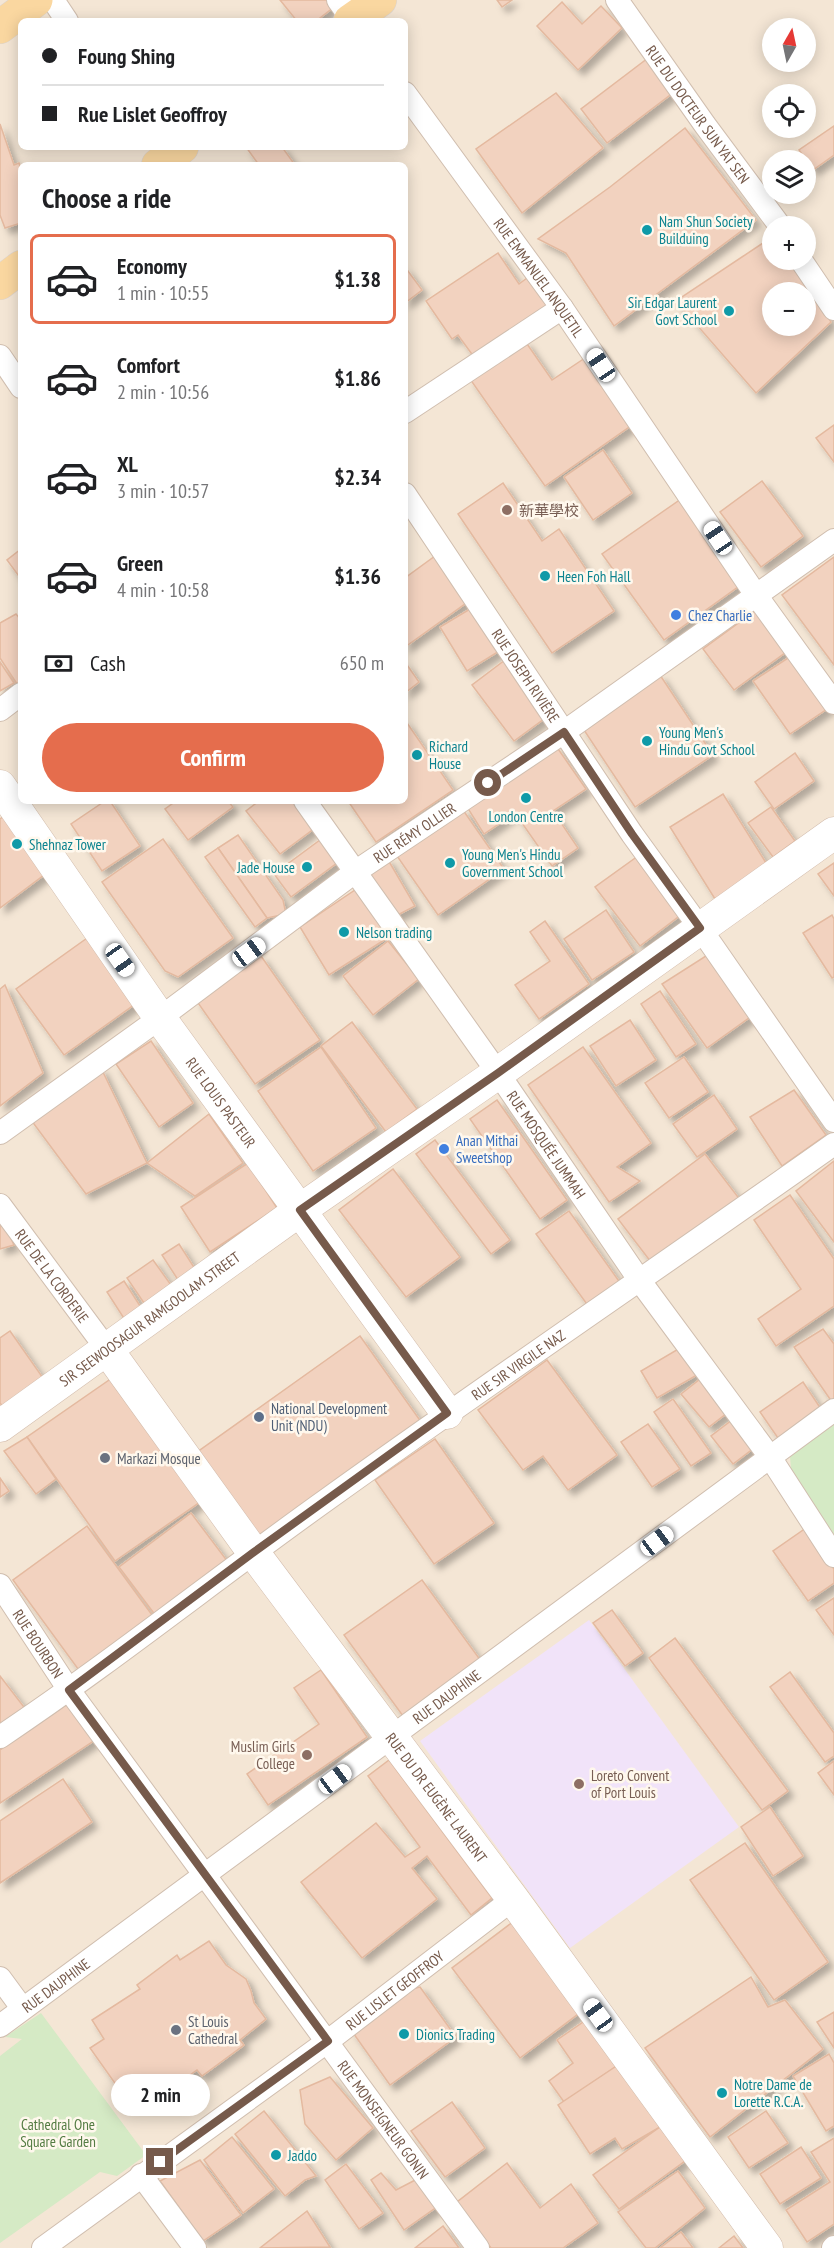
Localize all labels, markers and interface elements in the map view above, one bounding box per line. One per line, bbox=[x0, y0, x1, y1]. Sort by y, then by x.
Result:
north arrow bbox=[762, 18, 816, 72]
map controls bbox=[762, 18, 816, 336]
street label: RUE DU DOCTEUR SUN YAT SEN bbox=[642, 41, 754, 187]
text: Foung Shing bbox=[78, 42, 175, 70]
button: locate bbox=[762, 84, 816, 138]
text: Rue Lislet Geoffroy bbox=[78, 100, 227, 128]
button: layers bbox=[762, 150, 816, 204]
text: Choose a ride bbox=[42, 181, 171, 215]
place label: Nam Shun Society Builduing bbox=[659, 212, 753, 248]
street label: RUE EMMANUEL ANQUETIL bbox=[490, 214, 589, 341]
button: + bbox=[762, 216, 816, 270]
marker: Nam Shun Society Builduing bbox=[640, 223, 654, 237]
icon: car bbox=[45, 252, 99, 306]
text: Economy bbox=[117, 252, 187, 280]
text: $1.38 bbox=[334, 265, 381, 293]
text: 1 min · 10:55 bbox=[117, 280, 209, 306]
button: − bbox=[762, 282, 816, 336]
place label: Sir Edgar Laurent Govt School bbox=[628, 293, 717, 329]
marker: Sir Edgar Laurent Govt School bbox=[722, 304, 736, 318]
car bbox=[583, 345, 619, 385]
icon: car bbox=[45, 351, 99, 405]
text: Comfort bbox=[117, 351, 180, 379]
text: $1.86 bbox=[334, 364, 381, 392]
text: 2 min · 10:56 bbox=[117, 379, 209, 405]
icon: car bbox=[45, 450, 99, 504]
text: XL bbox=[117, 450, 138, 478]
text: $2.34 bbox=[334, 463, 381, 491]
text: 3 min · 10:57 bbox=[117, 478, 209, 504]
place label: 新華學校 bbox=[519, 501, 579, 520]
marker: 新華學校 bbox=[500, 503, 514, 517]
car bbox=[700, 518, 736, 558]
icon: car bbox=[45, 549, 99, 603]
text: Green bbox=[117, 549, 163, 577]
text: $1.36 bbox=[334, 562, 381, 590]
place label: Heen Foh Hall bbox=[557, 567, 631, 586]
marker: Heen Foh Hall bbox=[538, 569, 552, 583]
text: 4 min · 10:58 bbox=[117, 577, 209, 603]
place label: Chez Charlie bbox=[688, 606, 752, 625]
marker: Chez Charlie bbox=[669, 608, 683, 622]
street label: RUE JOSEPH RIVIÈRE bbox=[488, 625, 564, 726]
icon: cash bbox=[42, 647, 75, 680]
text: Cash bbox=[90, 649, 126, 677]
text: 650 m bbox=[340, 650, 384, 676]
button: Confirm bbox=[42, 723, 384, 792]
place label: Young Men's Hindu Govt School bbox=[659, 723, 755, 759]
marker: Young Men's Hindu Govt School bbox=[640, 734, 654, 748]
place label: Richard House bbox=[429, 737, 468, 773]
marker: Richard House bbox=[410, 748, 424, 762]
route start bbox=[474, 769, 501, 796]
marker: London Centre bbox=[519, 791, 533, 805]
street label: RUE RÉMY OLLIER bbox=[369, 798, 459, 867]
place label: London Centre bbox=[488, 807, 564, 826]
place label: Shehnaz Tower bbox=[29, 835, 107, 854]
marker: Shehnaz Tower bbox=[10, 837, 24, 851]
place label: Young Men's Hindu Government School bbox=[462, 845, 564, 881]
marker: Young Men's Hindu Government School bbox=[443, 856, 457, 870]
place label: Jade House bbox=[236, 858, 295, 877]
marker: Jade House bbox=[300, 860, 314, 874]
place label: Nelson trading bbox=[356, 923, 432, 942]
marker: Nelson trading bbox=[337, 925, 351, 939]
car bbox=[229, 934, 269, 970]
car bbox=[102, 940, 138, 980]
street label: RUE LOUIS PASTEUR bbox=[182, 1053, 260, 1151]
street label: RUE MOSQUÉE JUMMAH bbox=[503, 1087, 590, 1202]
place label: Anan Mithai Sweetshop bbox=[456, 1131, 518, 1167]
marker: Anan Mithai Sweetshop bbox=[437, 1142, 451, 1156]
street label: RUE DE LA CORDERIE bbox=[11, 1225, 93, 1326]
street label: SIR SEEWOOSAGUR RAMGOOLAM STREET bbox=[55, 1247, 244, 1390]
street label: RUE SIR VIRGILE NAZ bbox=[467, 1325, 569, 1404]
place label: National Development Unit (NDU) bbox=[271, 1399, 387, 1435]
marker: National Development Unit (NDU) bbox=[252, 1410, 266, 1424]
place label: Markazi Mosque bbox=[117, 1449, 201, 1468]
marker: Markazi Mosque bbox=[98, 1451, 112, 1465]
car bbox=[637, 1523, 677, 1559]
street label: RUE BOURBON bbox=[9, 1606, 68, 1681]
street label: RUE DAUPHINE bbox=[409, 1665, 484, 1728]
street label: RUE DU DR EUGÈNE LAURENT bbox=[382, 1729, 492, 1866]
place label: Muslim Girls College bbox=[231, 1737, 295, 1773]
marker: Muslim Girls College bbox=[300, 1748, 314, 1762]
car bbox=[315, 1761, 355, 1797]
place label: Loreto Convent of Port Louis bbox=[591, 1766, 669, 1802]
marker: Loreto Convent of Port Louis bbox=[572, 1777, 586, 1791]
street label: RUE LISLET GEOFFROY bbox=[342, 1946, 447, 2034]
street label: RUE DAUPHINE bbox=[18, 1954, 93, 2016]
car bbox=[580, 1995, 616, 2035]
place label: St Louis Cathedral bbox=[188, 2012, 238, 2048]
marker: St Louis Cathedral bbox=[169, 2023, 183, 2037]
place label: Dionics Trading bbox=[416, 2025, 495, 2044]
marker: Dionics Trading bbox=[397, 2027, 411, 2041]
street label: RUE MONSEIGNEUR GONIN bbox=[334, 2056, 433, 2182]
callout: 2 min bbox=[110, 2075, 210, 2117]
place label: Notre Dame de Lorette R.C.A. bbox=[734, 2075, 812, 2111]
text: 2 min bbox=[140, 2082, 181, 2108]
marker: Notre Dame de Lorette R.C.A. bbox=[715, 2086, 729, 2100]
park label: Cathedral One Square Garden bbox=[20, 2115, 96, 2151]
place label: Jaddo bbox=[287, 2146, 317, 2165]
route end bbox=[146, 2148, 173, 2175]
marker: Jaddo bbox=[269, 2148, 283, 2162]

